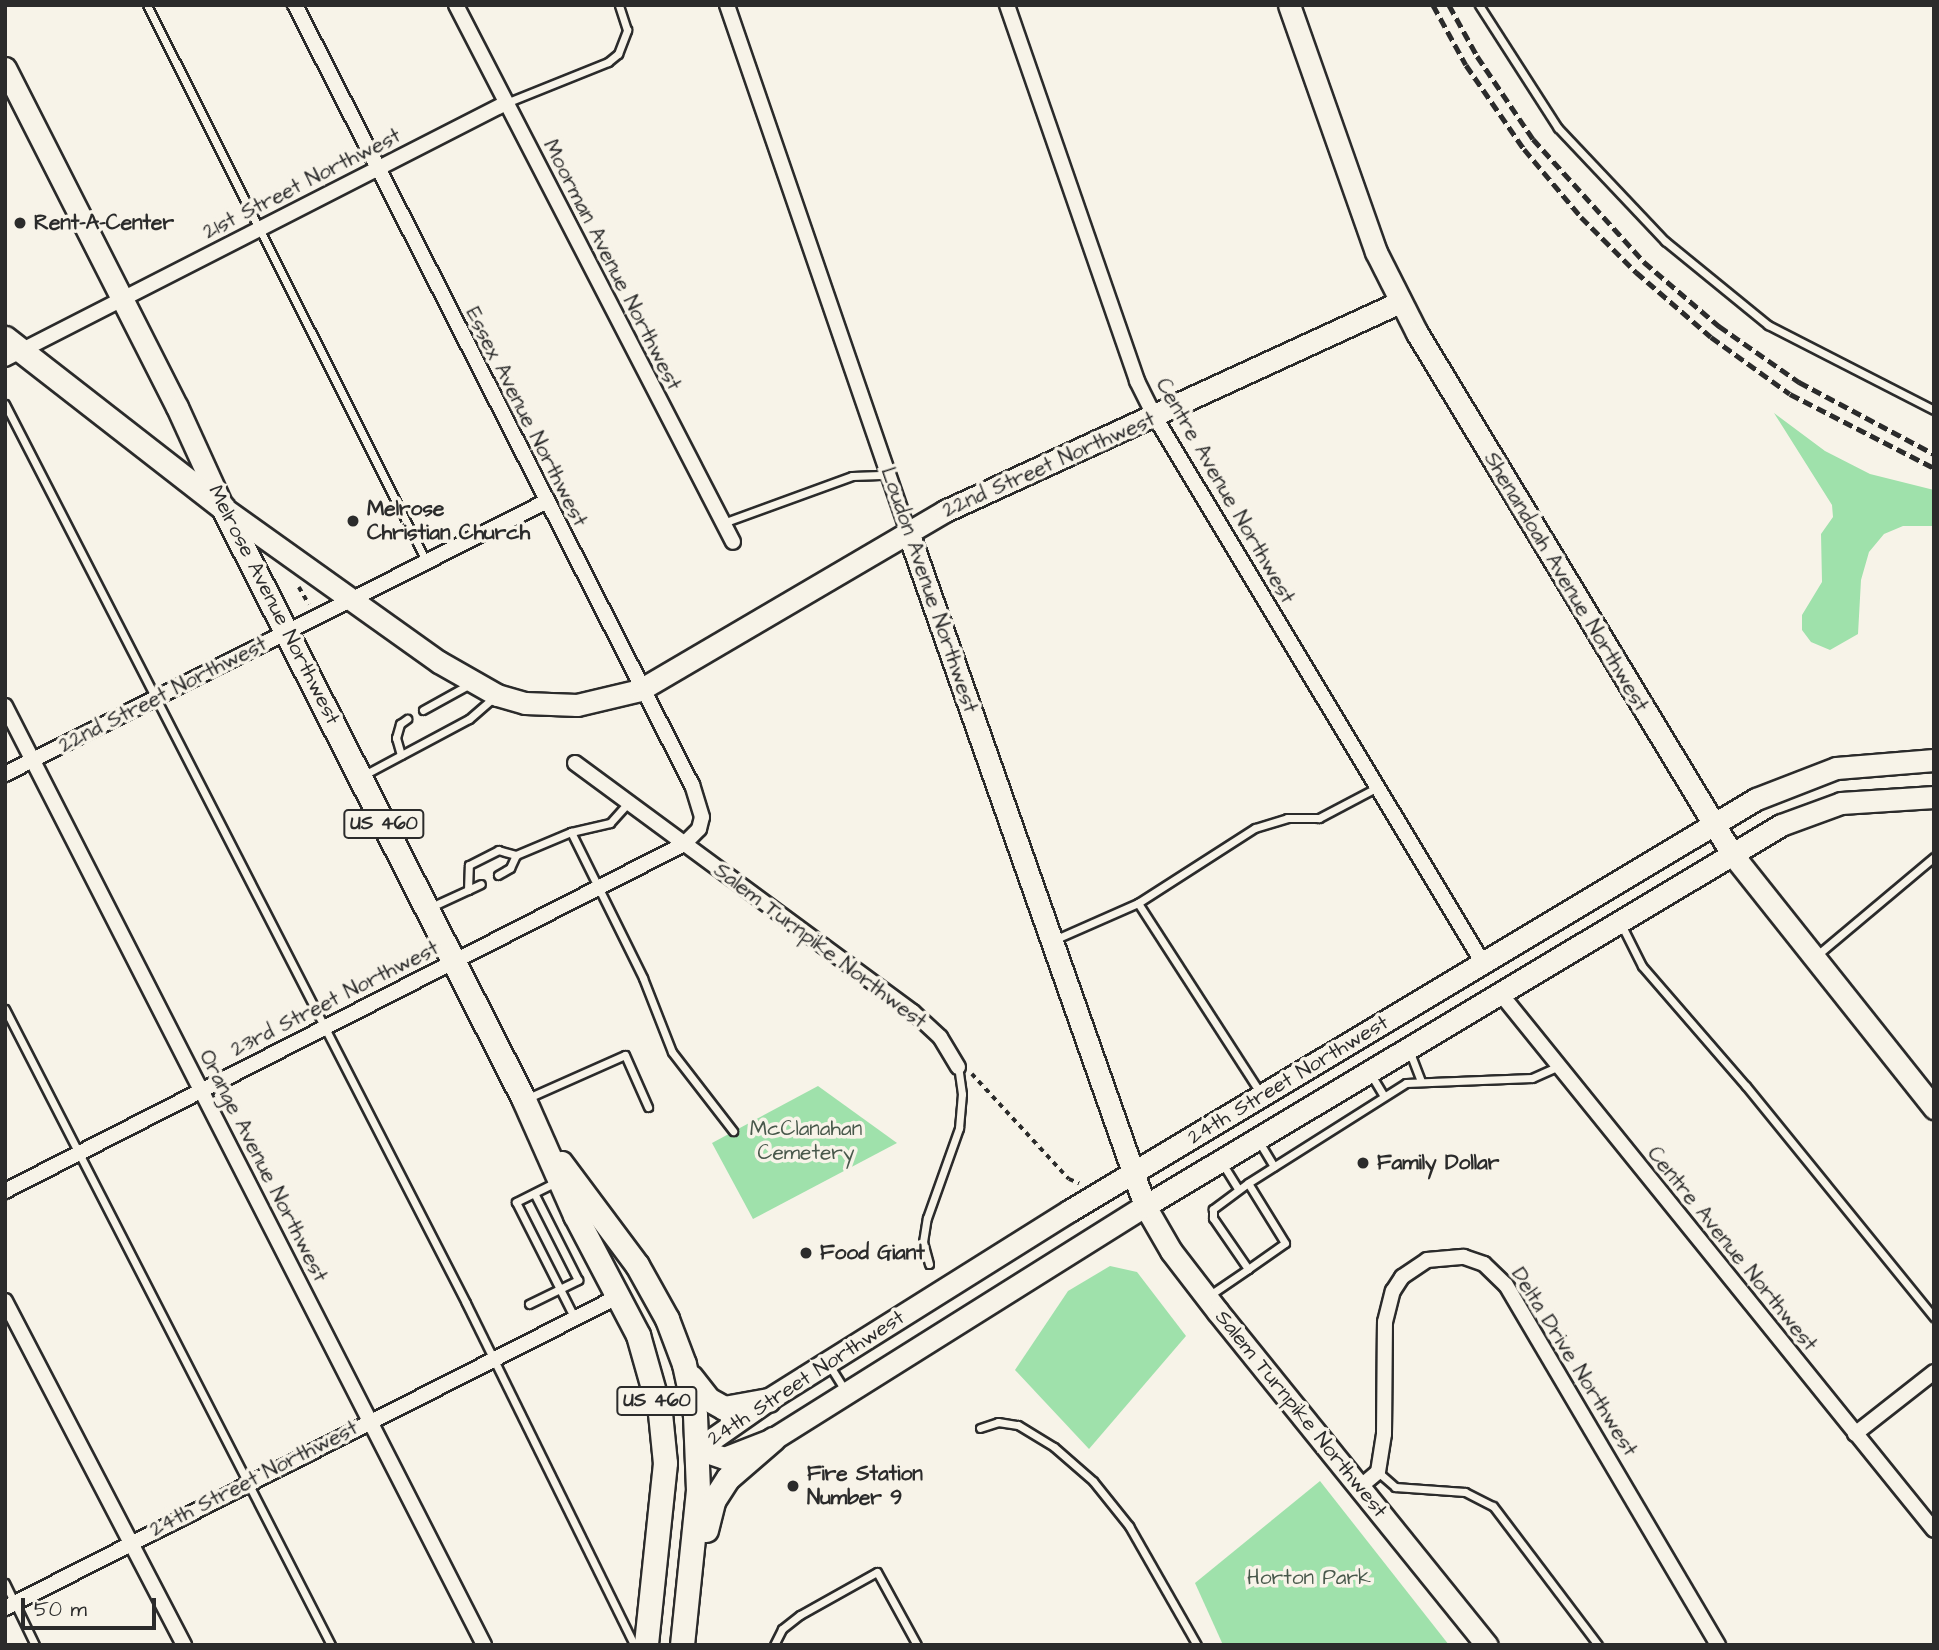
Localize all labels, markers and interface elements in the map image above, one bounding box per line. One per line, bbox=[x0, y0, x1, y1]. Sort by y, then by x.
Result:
street label: 21st Street Northwest bbox=[199, 123, 405, 245]
street label: Moorman Avenue Northwest bbox=[538, 135, 686, 395]
place label: Rent-A-Center bbox=[34, 210, 174, 236]
marker: Rent-A-Center bbox=[12, 215, 28, 231]
street label: Essex Avenue Northwest bbox=[460, 303, 592, 531]
street label: Centre Avenue Northwest bbox=[1150, 374, 1300, 608]
street label: 22nd Street Northwest bbox=[939, 407, 1159, 523]
street label: Shenandoah Avenue Northwest bbox=[1478, 448, 1654, 716]
street label: Loudon Avenue Northwest bbox=[875, 464, 983, 716]
street label: Melrose Avenue Northwest bbox=[203, 481, 345, 729]
place label: Melrose Christian Church bbox=[367, 496, 530, 546]
marker: Melrose Christian Church bbox=[345, 513, 361, 529]
street label: 22nd Street Northwest bbox=[55, 632, 271, 758]
road number: US 460 bbox=[342, 808, 426, 839]
street label: Salem Turnpike Northwest bbox=[709, 858, 931, 1034]
street label: 23rd Street Northwest bbox=[227, 936, 443, 1062]
street label: 24th Street Northwest bbox=[1183, 1010, 1393, 1150]
street label: Orange Avenue Northwest bbox=[193, 1046, 333, 1286]
park label: McClanahan Cemetery bbox=[750, 1116, 862, 1166]
street label: Centre Avenue Northwest bbox=[1642, 1142, 1822, 1356]
place label: Family Dollar bbox=[1377, 1150, 1499, 1176]
marker: Family Dollar bbox=[1355, 1155, 1371, 1171]
place label: Food Giant bbox=[820, 1240, 925, 1266]
marker: Food Giant bbox=[798, 1245, 814, 1261]
street label: Delta Drive Northwest bbox=[1506, 1263, 1642, 1461]
street label: 24th Street Northwest bbox=[703, 1305, 909, 1451]
street label: Salem Turnpike Northwest bbox=[1209, 1305, 1393, 1523]
road number: US 460 bbox=[615, 1386, 699, 1416]
street label: 24th Street Northwest bbox=[146, 1416, 362, 1542]
place label: Fire Station Number 9 bbox=[807, 1461, 923, 1511]
marker: Fire Station Number 9 bbox=[785, 1478, 801, 1494]
park label: Horton Park bbox=[1247, 1565, 1371, 1591]
scale bar bbox=[24, 1584, 159, 1628]
text: 50 m bbox=[34, 1595, 87, 1624]

